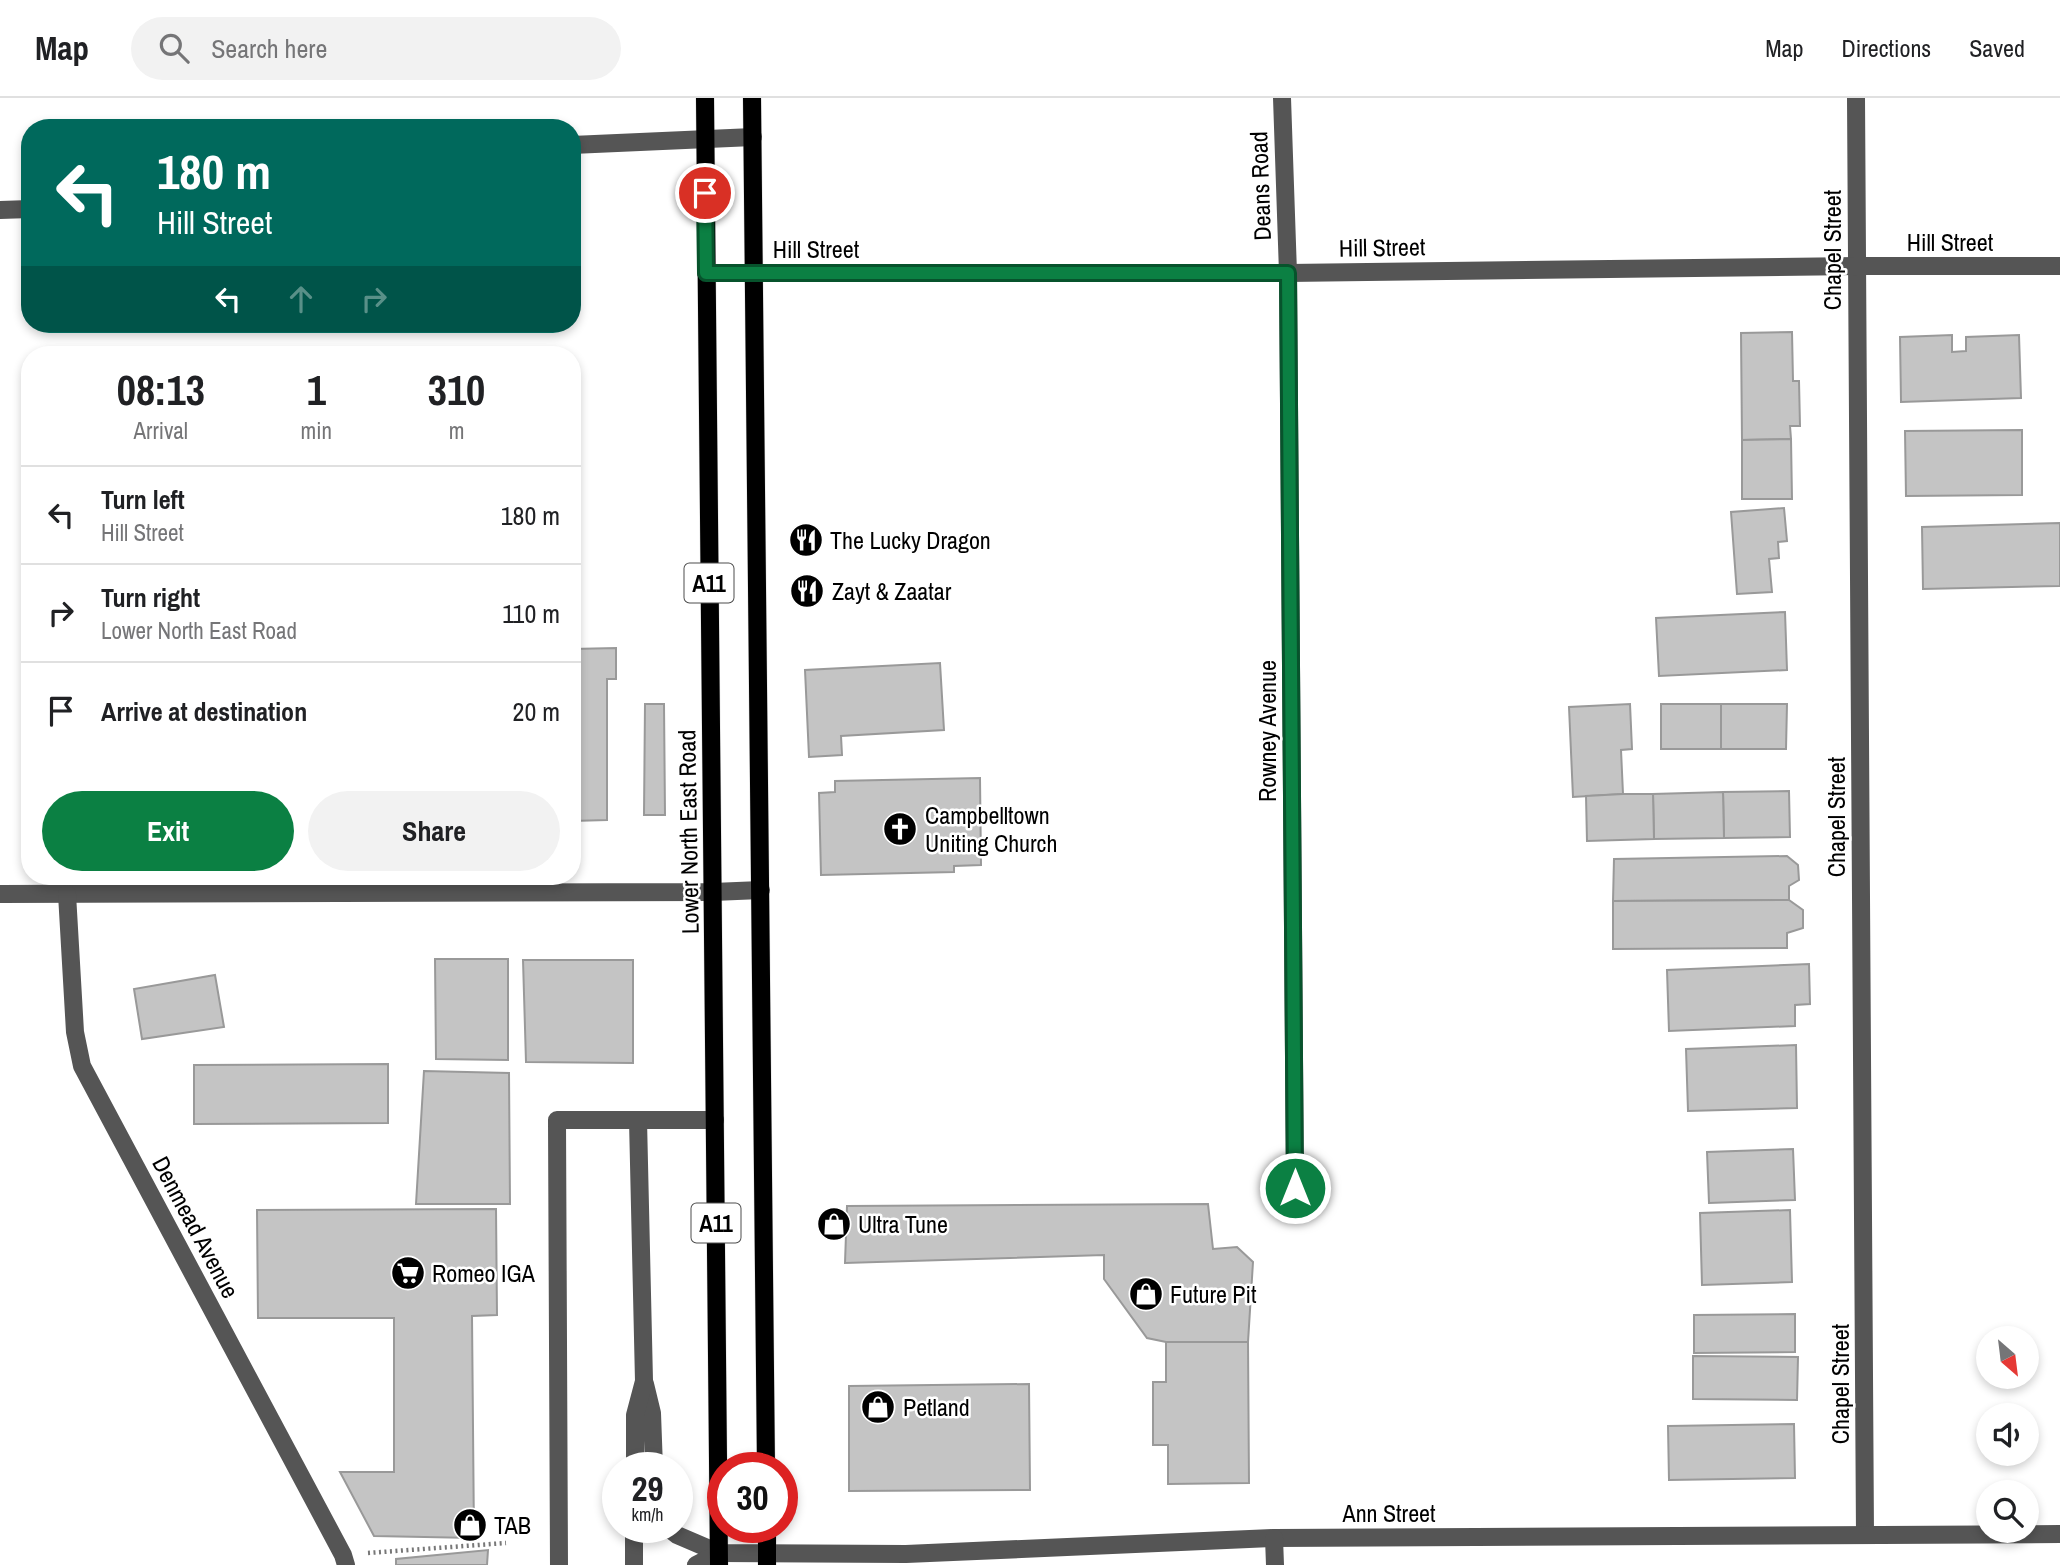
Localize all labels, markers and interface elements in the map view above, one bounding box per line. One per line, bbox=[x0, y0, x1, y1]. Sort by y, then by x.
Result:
search box bbox=[131, 17, 621, 80]
text: Map bbox=[35, 26, 89, 70]
icon: search bbox=[155, 29, 193, 67]
text: Search here bbox=[211, 31, 327, 66]
text: Map bbox=[1765, 32, 1803, 64]
text: Directions bbox=[1841, 32, 1931, 64]
text: Saved bbox=[1969, 32, 2025, 64]
street label: Deans Road bbox=[1242, 131, 1278, 241]
text: 180 m bbox=[157, 138, 271, 204]
icon: left bbox=[42, 147, 133, 238]
pin bbox=[675, 163, 735, 223]
icon: arrive bbox=[686, 174, 724, 212]
street label: Chapel Street bbox=[1816, 189, 1848, 310]
text: Hill Street bbox=[157, 201, 272, 244]
street label: Hill Street bbox=[1907, 226, 1994, 258]
street label: Hill Street bbox=[1339, 230, 1426, 264]
street label: Hill Street bbox=[773, 233, 860, 265]
icon: left bbox=[209, 280, 247, 318]
icon: ahead bbox=[282, 280, 320, 318]
icon: right bbox=[355, 280, 393, 318]
text: 08:13 bbox=[117, 362, 205, 418]
text: 1 bbox=[307, 362, 326, 418]
text: 310 bbox=[428, 362, 485, 418]
text: Arrival bbox=[134, 415, 188, 446]
text: min bbox=[301, 415, 332, 446]
text: m bbox=[449, 415, 464, 446]
text: Turn left bbox=[101, 482, 185, 517]
icon: left bbox=[42, 496, 80, 534]
text: 180 m bbox=[501, 498, 560, 533]
text: Hill Street bbox=[101, 517, 184, 548]
restaurant icon: The Lucky Dragon bbox=[787, 521, 825, 559]
place label: The Lucky Dragon bbox=[830, 524, 991, 556]
road number: A11 bbox=[684, 564, 734, 603]
restaurant icon: Zayt & Zaatar bbox=[788, 572, 826, 610]
place label: Zayt & Zaatar bbox=[832, 575, 952, 607]
text: Turn right bbox=[101, 580, 200, 615]
icon: right bbox=[42, 594, 80, 632]
text: 110 m bbox=[502, 596, 560, 631]
text: Lower North East Road bbox=[101, 615, 297, 646]
street label: Rowney Avenue bbox=[1251, 660, 1283, 802]
icon: arrive bbox=[42, 692, 80, 730]
text: Arrive at destination bbox=[101, 694, 307, 729]
text: 20 m bbox=[513, 694, 560, 729]
street label: Lower North East Road bbox=[670, 729, 706, 935]
street label: Chapel Street bbox=[1820, 756, 1852, 877]
button: Exit bbox=[42, 791, 294, 871]
button: Share bbox=[308, 791, 560, 871]
place label: Campbelltown Uniting Church bbox=[925, 799, 1057, 859]
church icon: Campbelltown Uniting Church bbox=[881, 810, 919, 848]
street label: Denmead Avenue bbox=[145, 1151, 247, 1303]
position arrow bbox=[1258, 1151, 1332, 1225]
road number: A11 bbox=[692, 1204, 740, 1242]
shop icon: Ultra Tune bbox=[815, 1205, 853, 1243]
place label: Ultra Tune bbox=[858, 1208, 948, 1240]
supermarket icon: Romeo IGA bbox=[389, 1254, 427, 1292]
place label: Romeo IGA bbox=[432, 1257, 536, 1289]
shop icon: Future Pit bbox=[1127, 1275, 1165, 1313]
place label: Future Pit bbox=[1170, 1278, 1257, 1310]
street label: Chapel Street bbox=[1824, 1323, 1856, 1444]
north arrow bbox=[1976, 1326, 2039, 1390]
map controls bbox=[1976, 1326, 2039, 1543]
shop icon: Petland bbox=[859, 1388, 897, 1426]
place label: Petland bbox=[903, 1391, 970, 1423]
button: sound bbox=[1976, 1403, 2039, 1466]
speed limit sign: 30 bbox=[707, 1452, 798, 1543]
text: 29 bbox=[632, 1465, 663, 1512]
button: search bbox=[1976, 1480, 2039, 1543]
street label: Ann Street bbox=[1342, 1497, 1436, 1529]
text: km/h bbox=[632, 1502, 664, 1527]
shop icon: TAB bbox=[451, 1506, 489, 1544]
place label: TAB bbox=[494, 1509, 531, 1541]

